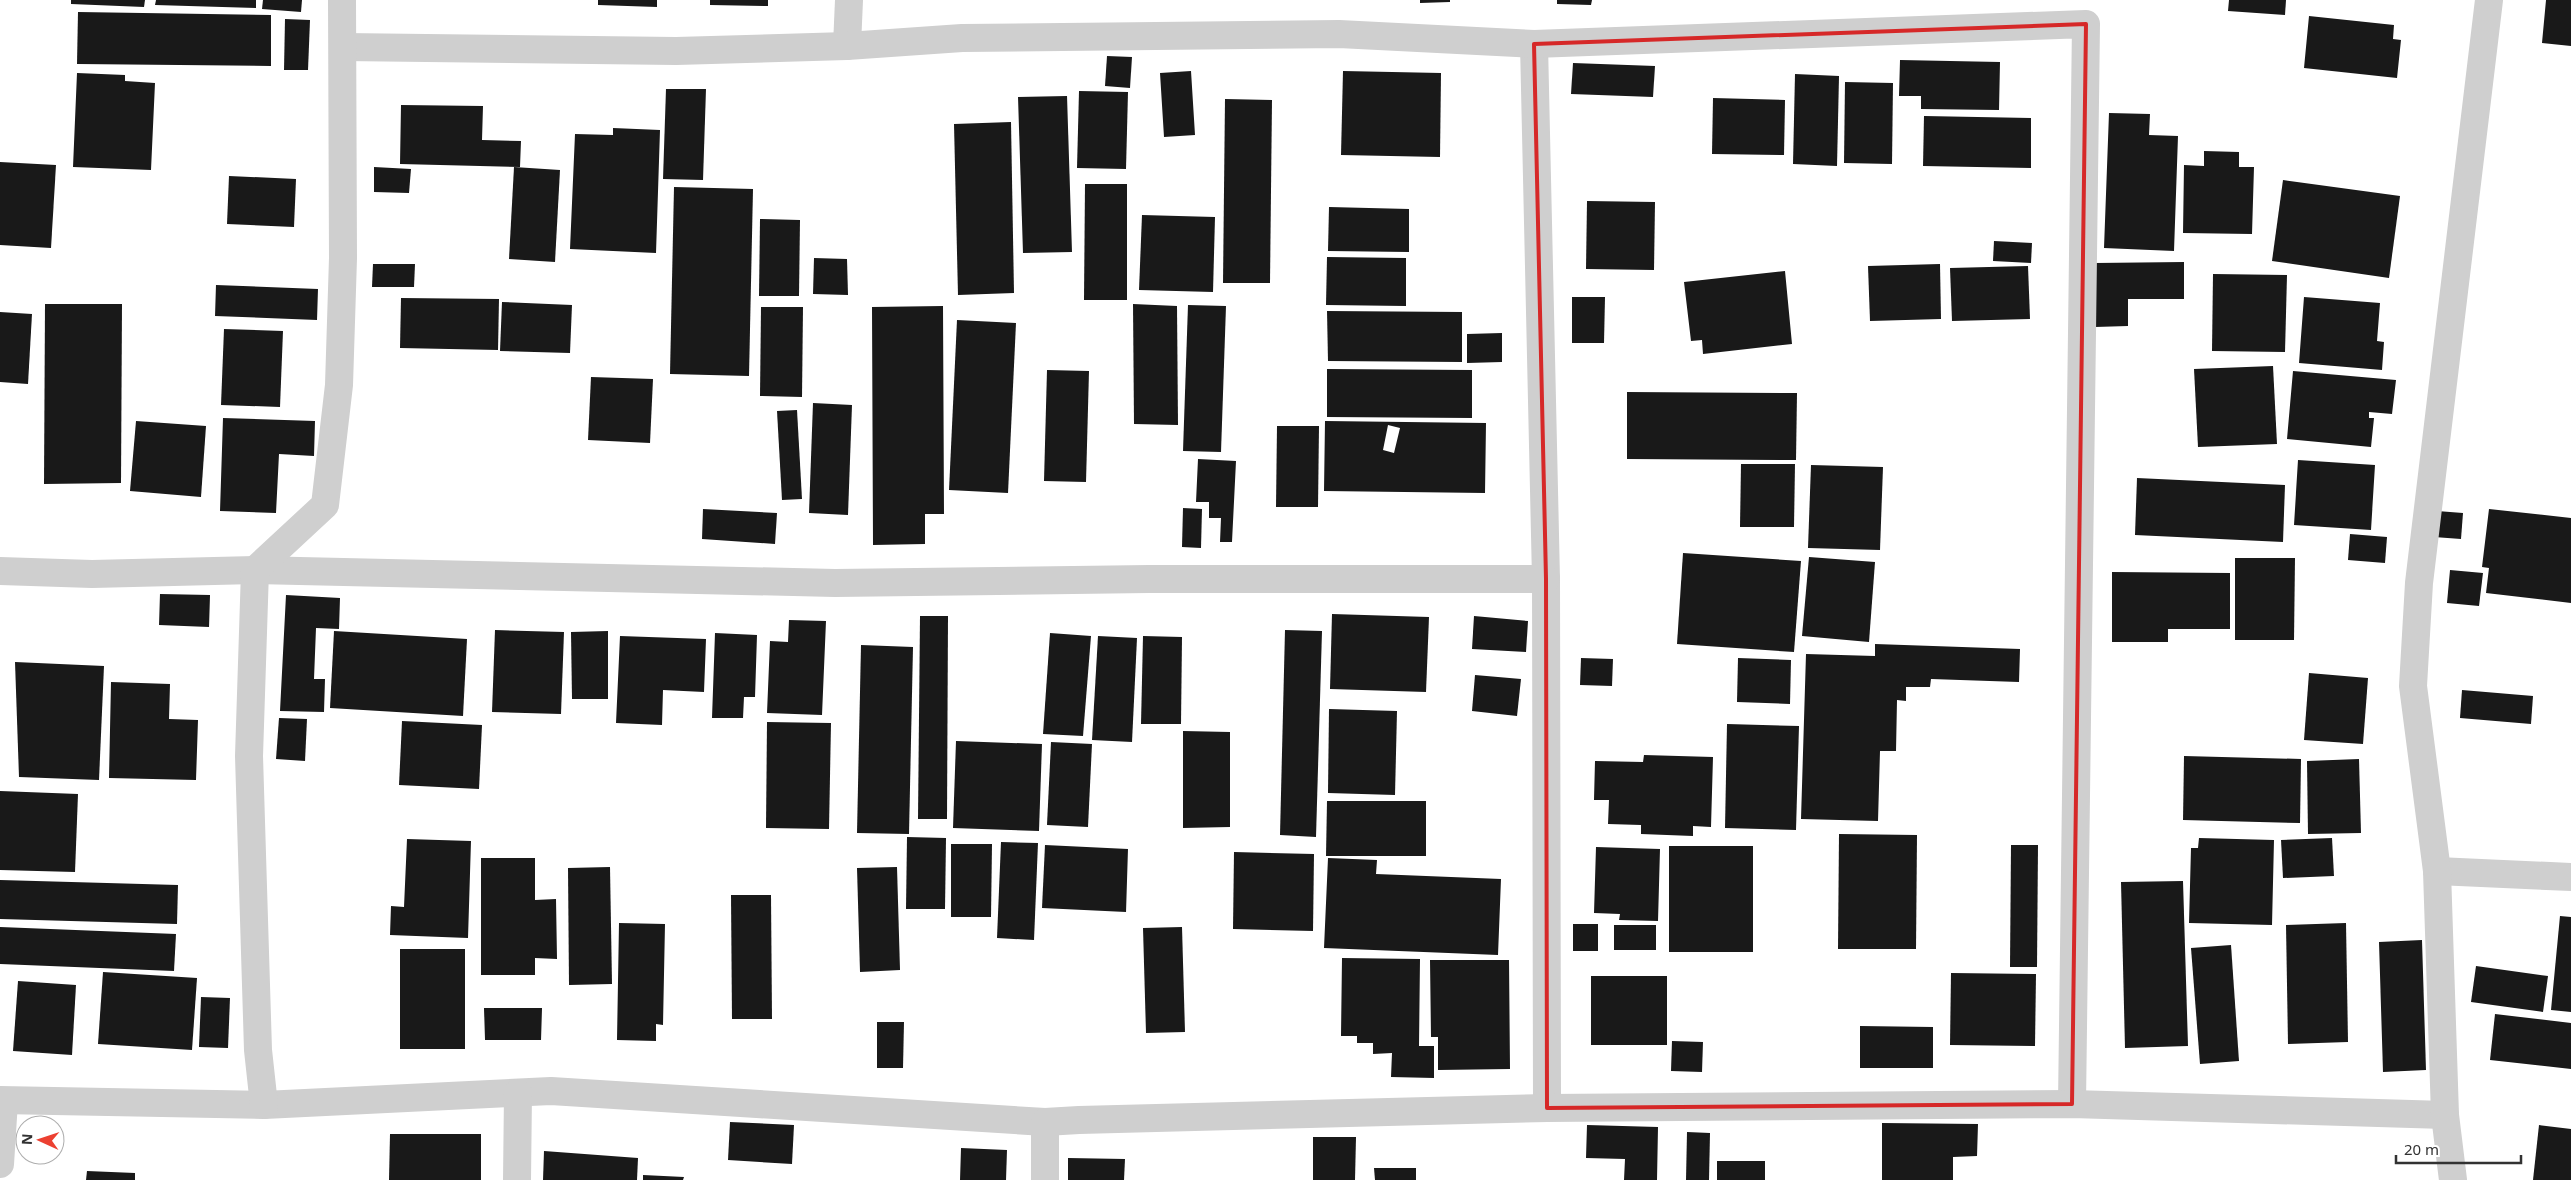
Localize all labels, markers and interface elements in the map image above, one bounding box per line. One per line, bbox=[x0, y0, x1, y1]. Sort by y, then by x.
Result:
north arrow bbox=[15, 1115, 65, 1165]
scale bar bbox=[2396, 1132, 2521, 1164]
text: N bbox=[17, 1133, 36, 1145]
text: 20 m bbox=[2404, 1139, 2439, 1159]

